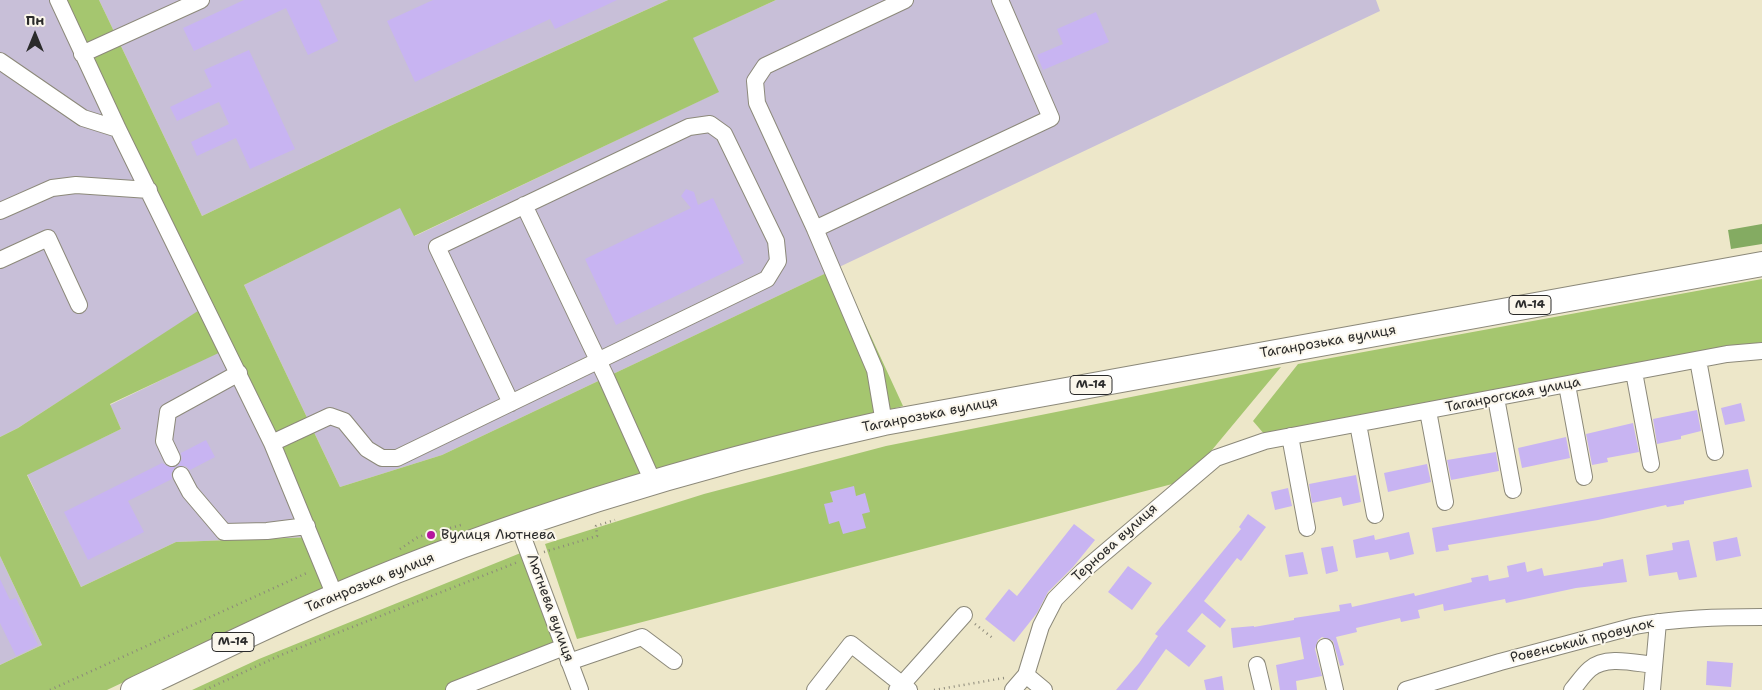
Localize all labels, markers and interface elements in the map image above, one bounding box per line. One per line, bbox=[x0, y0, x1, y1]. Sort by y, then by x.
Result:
north arrow bbox=[10, 10, 60, 60]
text: Пн bbox=[26, 11, 44, 29]
road number: М-14 bbox=[1509, 296, 1551, 314]
street label: Таганрозька вулиця bbox=[1259, 322, 1397, 362]
street label: Таганрогская улица bbox=[1444, 374, 1582, 416]
road number: М-14 bbox=[1070, 376, 1112, 394]
street label: Таганрозька вулиця bbox=[861, 394, 999, 436]
street label: Тернова вулиця bbox=[1069, 500, 1161, 586]
place label: Вулиця Лютнева bbox=[441, 527, 555, 543]
marker: Вулиця Лютнева bbox=[425, 529, 437, 541]
street label: Таганрозька вулиця bbox=[303, 549, 437, 617]
street label: Лютнева вулиця bbox=[523, 552, 577, 664]
street label: Ровенський провулок bbox=[1508, 615, 1656, 667]
road number: М-14 bbox=[212, 632, 254, 652]

